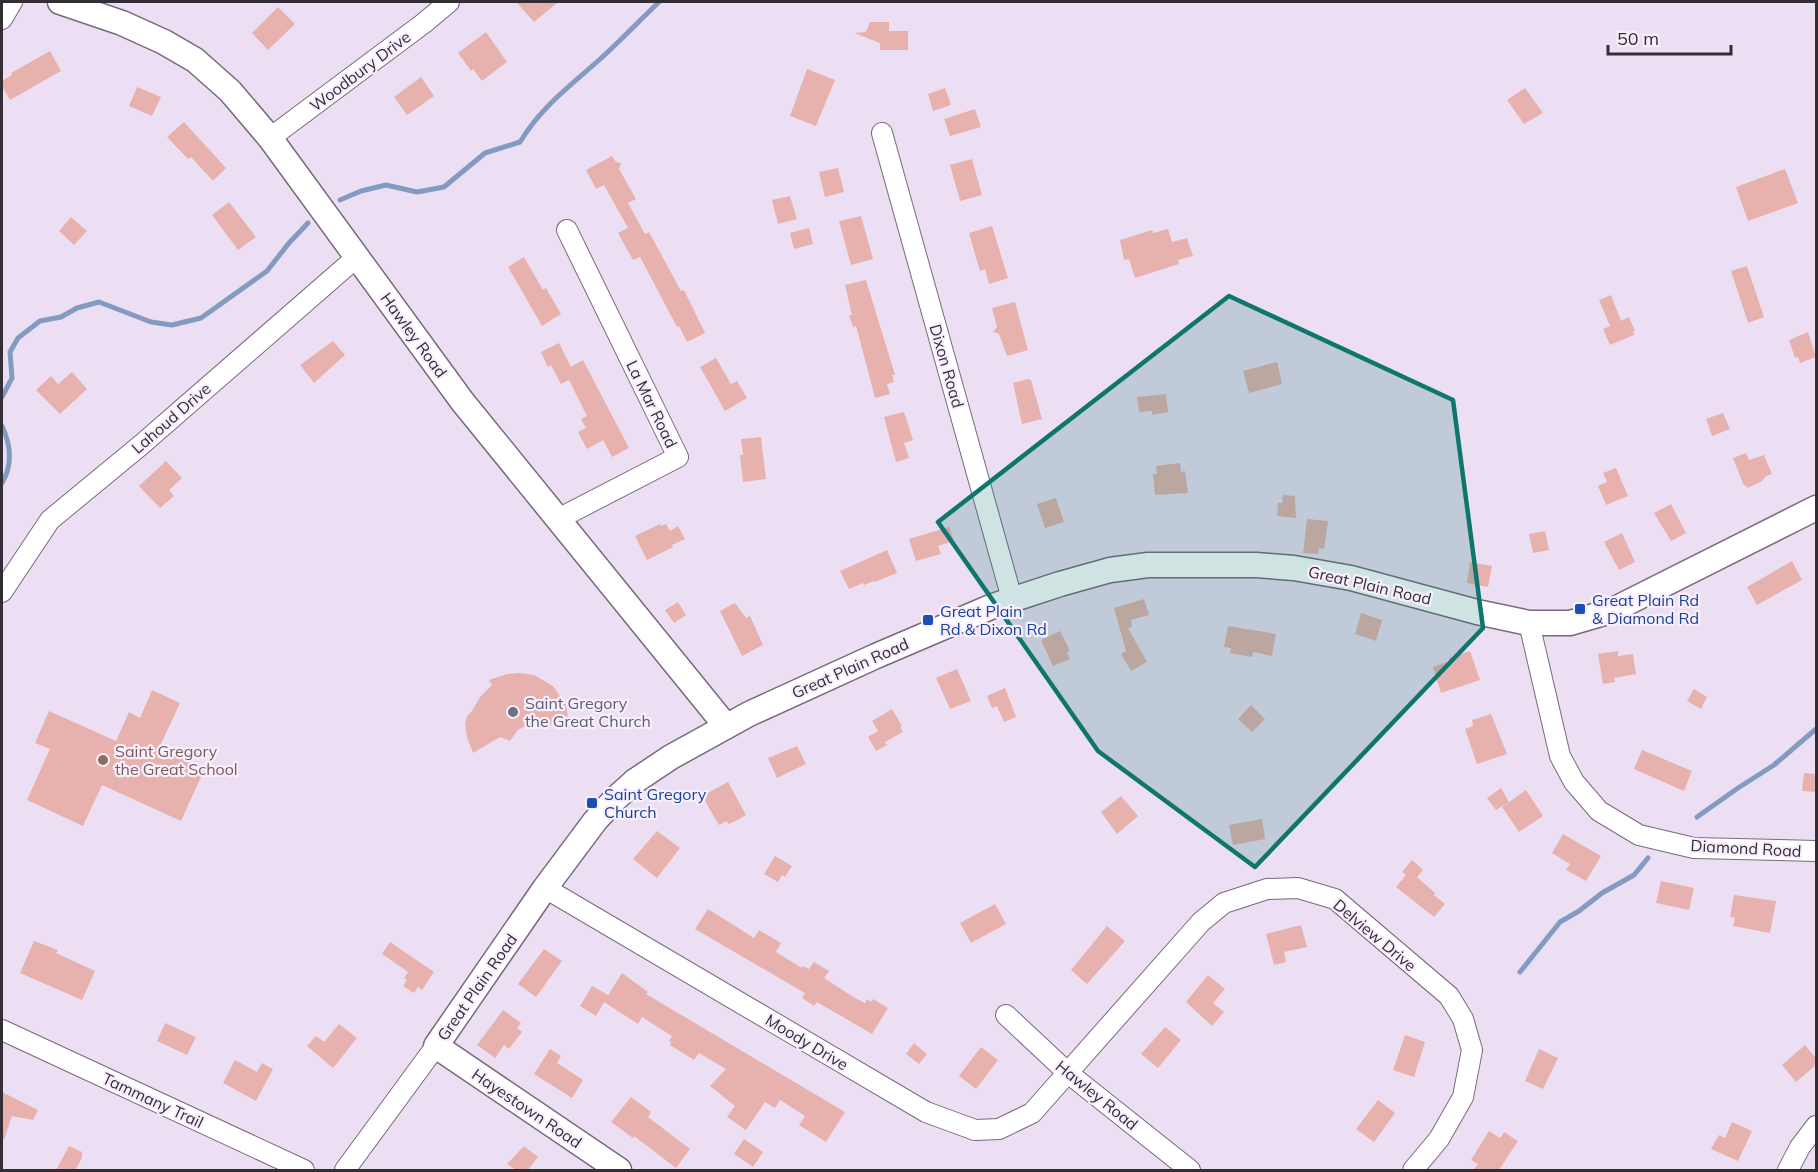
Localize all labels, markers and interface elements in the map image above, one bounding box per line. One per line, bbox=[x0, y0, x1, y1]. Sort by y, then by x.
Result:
scale bar bbox=[1608, 18, 1731, 56]
street label: Woodbury Drive bbox=[306, 27, 414, 115]
text: 50 m bbox=[1617, 27, 1659, 50]
street label: Hawley Road bbox=[377, 289, 451, 381]
street label: Dixon Road bbox=[926, 322, 968, 410]
street label: La Mar Road bbox=[622, 357, 682, 451]
street label: Lahoud Drive bbox=[127, 378, 215, 458]
street label: Great Plain Road bbox=[1306, 561, 1434, 609]
place label: Great Plain Rd & Diamond Rd bbox=[1592, 590, 1699, 628]
place label: Great Plain Rd & Dixon Rd bbox=[940, 601, 1047, 639]
marker: Great Plain Rd & Diamond Rd bbox=[1573, 602, 1587, 616]
marker: Great Plain Rd & Dixon Rd bbox=[921, 613, 935, 627]
street label: Great Plain Road bbox=[788, 633, 912, 703]
place label: Saint Gregory the Great Church bbox=[525, 693, 651, 731]
marker: Saint Gregory the Great Church bbox=[506, 705, 520, 719]
place label: Saint Gregory the Great School bbox=[115, 741, 238, 779]
marker: Saint Gregory the Great School bbox=[96, 753, 110, 767]
place label: Saint Gregory Church bbox=[604, 784, 707, 822]
marker: Saint Gregory Church bbox=[585, 796, 599, 810]
street label: Diamond Road bbox=[1690, 835, 1802, 861]
street label: Delview Drive bbox=[1329, 895, 1421, 975]
street label: Great Plain Road bbox=[433, 930, 521, 1044]
street label: Moody Drive bbox=[762, 1009, 852, 1075]
street label: Hawley Road bbox=[1052, 1056, 1142, 1134]
street label: Hayestown Road bbox=[468, 1064, 586, 1152]
street label: Tammany Trail bbox=[99, 1068, 207, 1132]

